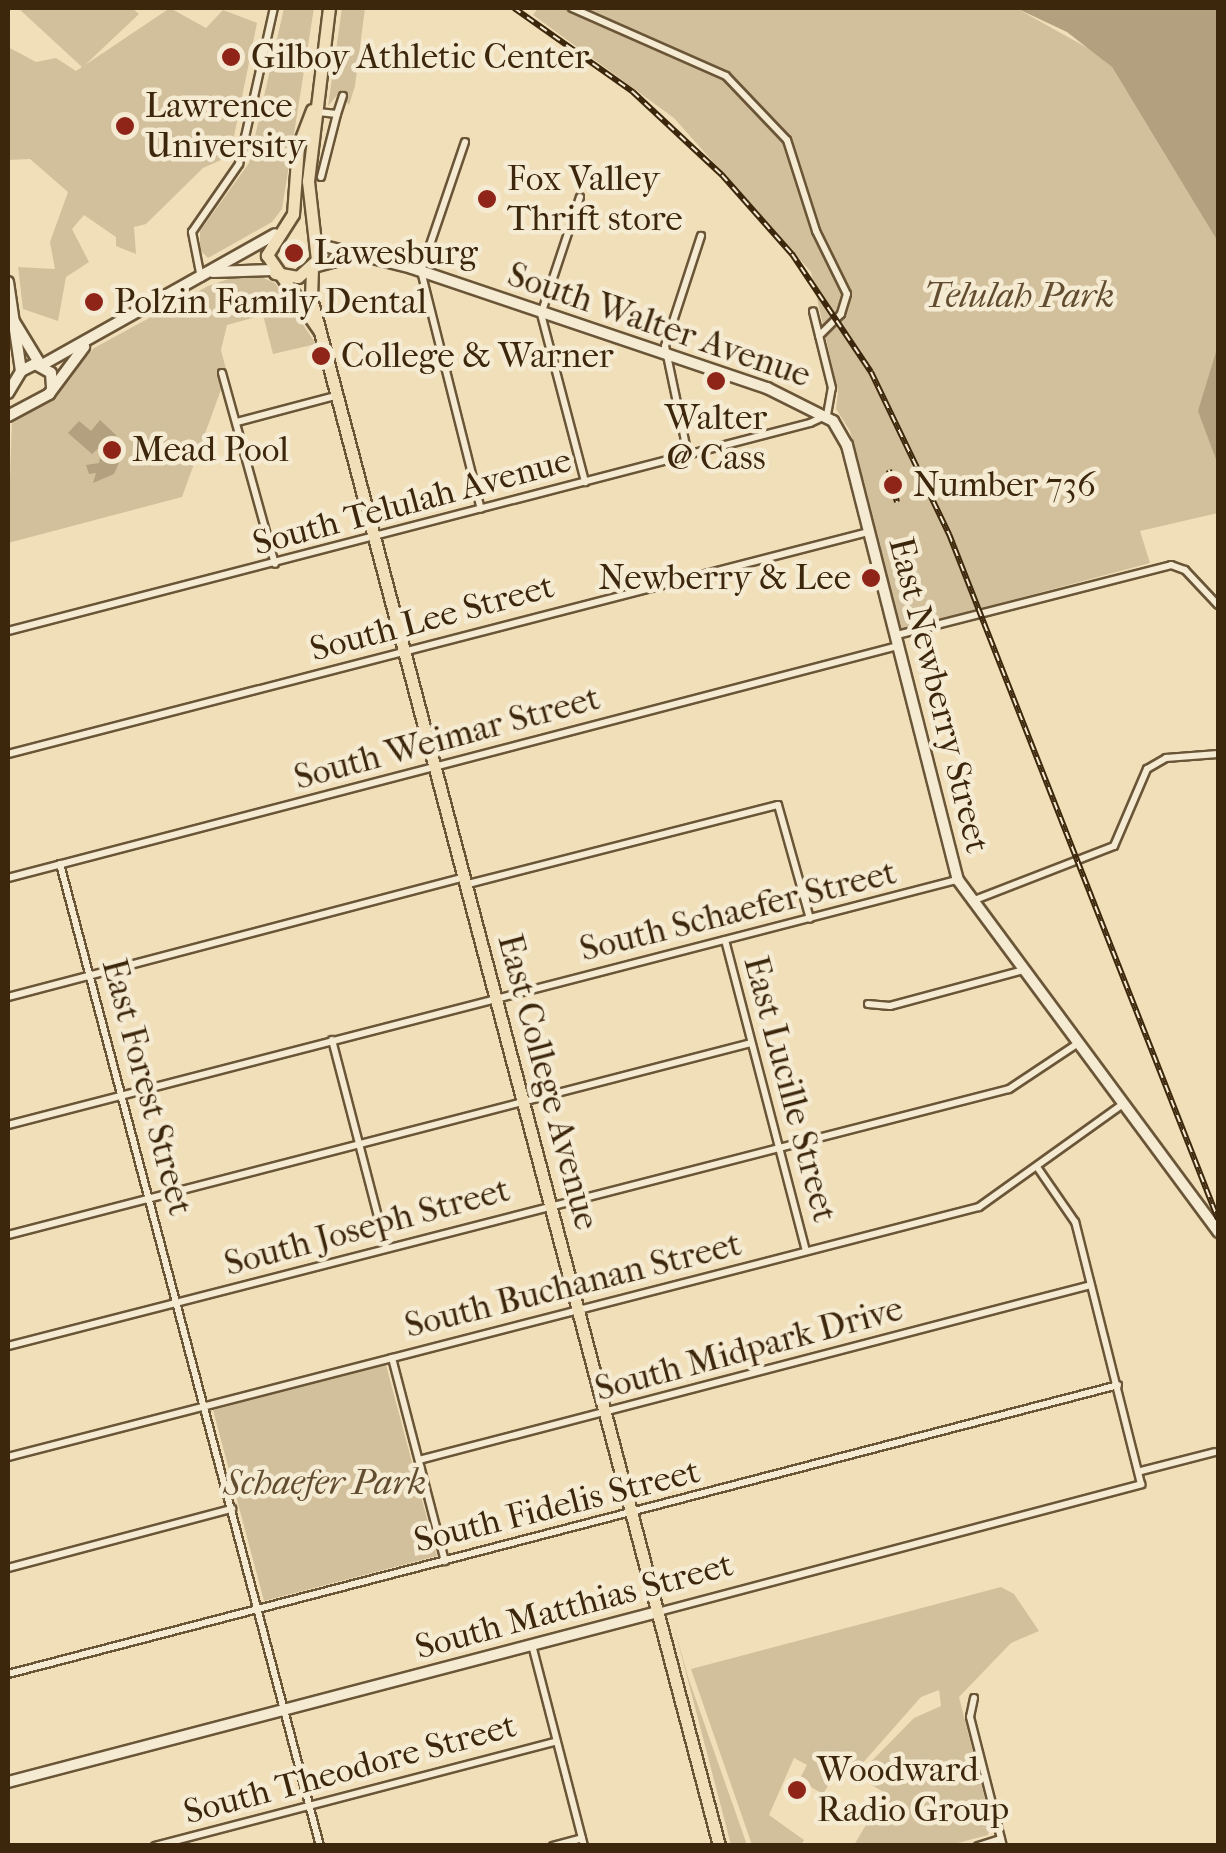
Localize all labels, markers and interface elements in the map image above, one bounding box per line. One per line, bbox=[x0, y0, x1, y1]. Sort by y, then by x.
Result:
place label: Gilboy Athletic Center bbox=[251, 36, 589, 78]
marker: Gilboy Athletic Center bbox=[220, 46, 242, 68]
place label: Lawrence University bbox=[145, 85, 305, 167]
marker: Lawrence University bbox=[114, 115, 136, 137]
place label: Fox Valley Thrift store bbox=[507, 158, 683, 240]
marker: Fox Valley Thrift store bbox=[476, 188, 498, 210]
place label: Lawesburg bbox=[314, 232, 478, 274]
marker: Lawesburg bbox=[283, 242, 305, 264]
street label: South Walter Avenue bbox=[502, 253, 816, 397]
park label: Telulah Park bbox=[924, 275, 1114, 317]
place label: Polzin Family Dental bbox=[114, 281, 427, 323]
marker: Polzin Family Dental bbox=[83, 291, 105, 313]
place label: College & Warner bbox=[341, 335, 614, 377]
marker: College & Warner bbox=[310, 345, 332, 367]
marker: Walter @ Cass bbox=[705, 370, 727, 392]
place label: Walter @ Cass bbox=[665, 397, 767, 479]
place label: Mead Pool bbox=[132, 429, 289, 471]
marker: Mead Pool bbox=[101, 439, 123, 461]
street label: South Telulah Avenue bbox=[248, 439, 576, 565]
place label: Number 736 bbox=[913, 464, 1096, 506]
marker: Number 736 bbox=[882, 474, 904, 496]
street label: East Newberry Street bbox=[880, 533, 998, 857]
place label: Newberry & Lee bbox=[598, 557, 851, 599]
street label: South Lee Street bbox=[306, 565, 558, 671]
marker: Newberry & Lee bbox=[860, 567, 882, 589]
street label: South Weimar Street bbox=[290, 677, 604, 799]
street label: South Schaefer Street bbox=[576, 851, 900, 971]
street label: East College Avenue bbox=[488, 930, 608, 1234]
street label: East Lucille Street bbox=[734, 952, 846, 1226]
street label: East Forest Street bbox=[93, 954, 201, 1220]
street label: South Joseph Street bbox=[220, 1169, 514, 1285]
street label: South Buchanan Street bbox=[400, 1223, 746, 1347]
street label: South Midpark Drive bbox=[591, 1288, 907, 1410]
street label: South Fidelis Street bbox=[410, 1450, 704, 1562]
park label: Schaefer Park bbox=[224, 1462, 426, 1504]
street label: South Matthias Street bbox=[411, 1543, 737, 1669]
street label: South Theodore Street bbox=[179, 1704, 521, 1834]
place label: Woodward Radio Group bbox=[817, 1749, 1009, 1831]
marker: Woodward Radio Group bbox=[786, 1779, 808, 1801]

